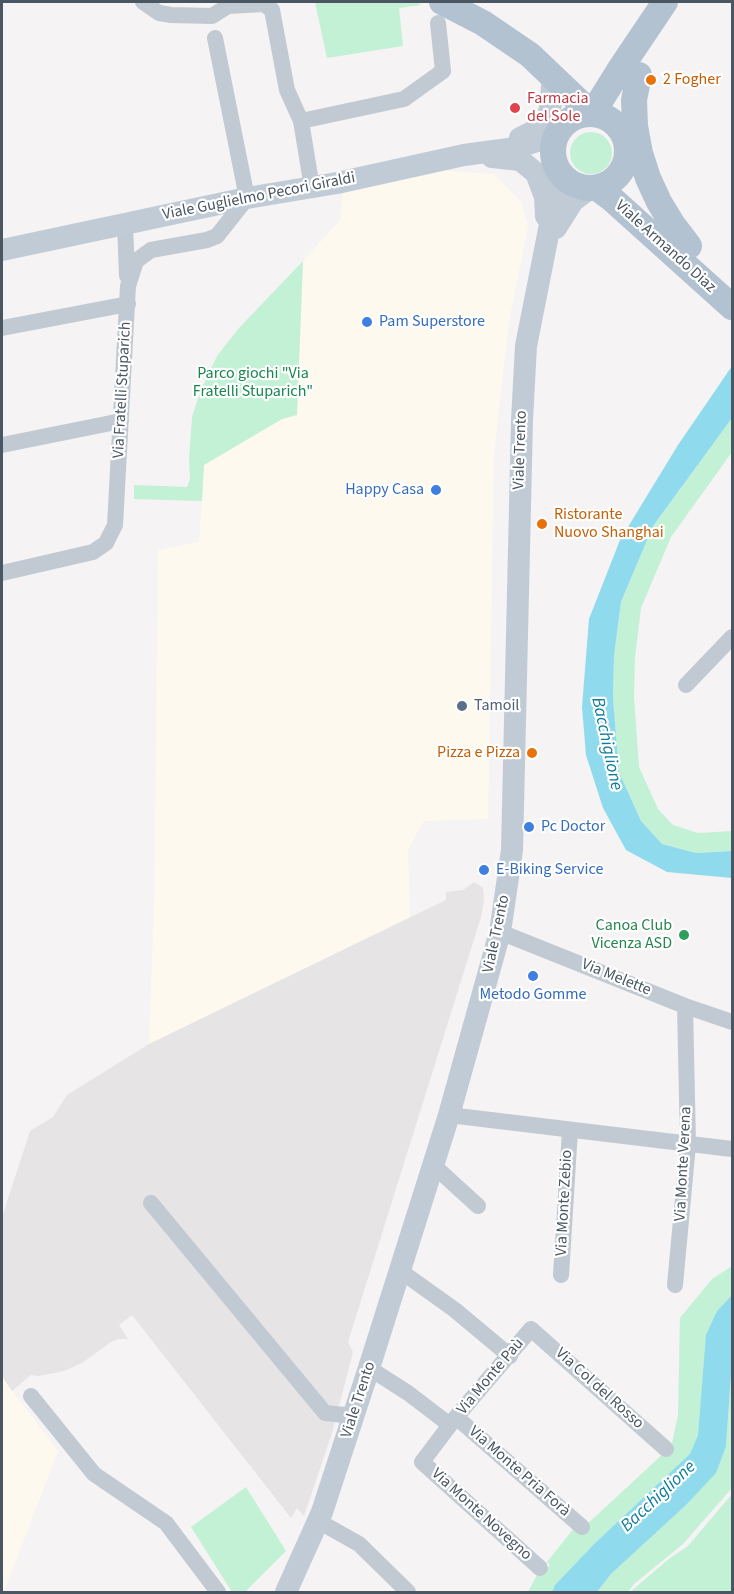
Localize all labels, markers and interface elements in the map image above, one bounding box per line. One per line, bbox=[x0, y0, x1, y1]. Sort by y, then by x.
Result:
place label: 2 Fogher bbox=[663, 70, 721, 90]
marker: 2 Fogher bbox=[644, 73, 658, 87]
place label: Farmacia del Sole bbox=[527, 89, 589, 127]
marker: Farmacia del Sole bbox=[508, 101, 522, 115]
street label: Viale Guglielmo Pecori Giraldi bbox=[161, 169, 357, 225]
street label: Viale Armando Diaz bbox=[611, 197, 719, 297]
place label: Pam Superstore bbox=[379, 312, 485, 332]
marker: Pam Superstore bbox=[360, 315, 374, 329]
street label: Via Fratelli Stuparich bbox=[110, 321, 136, 459]
park label: Parco giochi "Via Fratelli Stuparich" bbox=[193, 364, 313, 402]
street label: Viale Trento bbox=[510, 410, 532, 490]
place label: Happy Casa bbox=[345, 480, 424, 500]
marker: Happy Casa bbox=[429, 483, 443, 497]
place label: Ristorante Nuovo Shanghai bbox=[554, 505, 664, 543]
marker: Ristorante Nuovo Shanghai bbox=[535, 517, 549, 531]
water label: Bacchiglione bbox=[586, 695, 626, 793]
place label: Tamoil bbox=[474, 696, 519, 716]
marker: Tamoil bbox=[455, 699, 469, 713]
place label: Pizza e Pizza bbox=[437, 743, 520, 763]
marker: Pizza e Pizza bbox=[525, 746, 539, 760]
place label: Pc Doctor bbox=[541, 817, 605, 837]
marker: Pc Doctor bbox=[522, 820, 536, 834]
place label: E-Biking Service bbox=[496, 860, 603, 880]
marker: E-Biking Service bbox=[477, 863, 491, 877]
street label: Viale Trento bbox=[479, 893, 515, 975]
place label: Canoa Club Vicenza ASD bbox=[591, 916, 672, 954]
marker: Canoa Club Vicenza ASD bbox=[677, 928, 691, 942]
street label: Via Melette bbox=[579, 955, 653, 1001]
marker: Metodo Gomme bbox=[526, 969, 540, 983]
place label: Metodo Gomme bbox=[479, 985, 587, 1005]
street label: Via Monte Verena bbox=[671, 1106, 697, 1222]
street label: Via Monte Zebio bbox=[553, 1149, 577, 1257]
street label: Via Monte Paù bbox=[453, 1335, 529, 1419]
street label: Via Col del Rosso bbox=[551, 1344, 647, 1434]
street label: Viale Trento bbox=[338, 1359, 380, 1441]
street label: Via Monte Pria Forà bbox=[464, 1423, 574, 1521]
water label: Bacchiglione bbox=[617, 1457, 701, 1537]
street label: Via Monte Novegno bbox=[427, 1465, 535, 1565]

